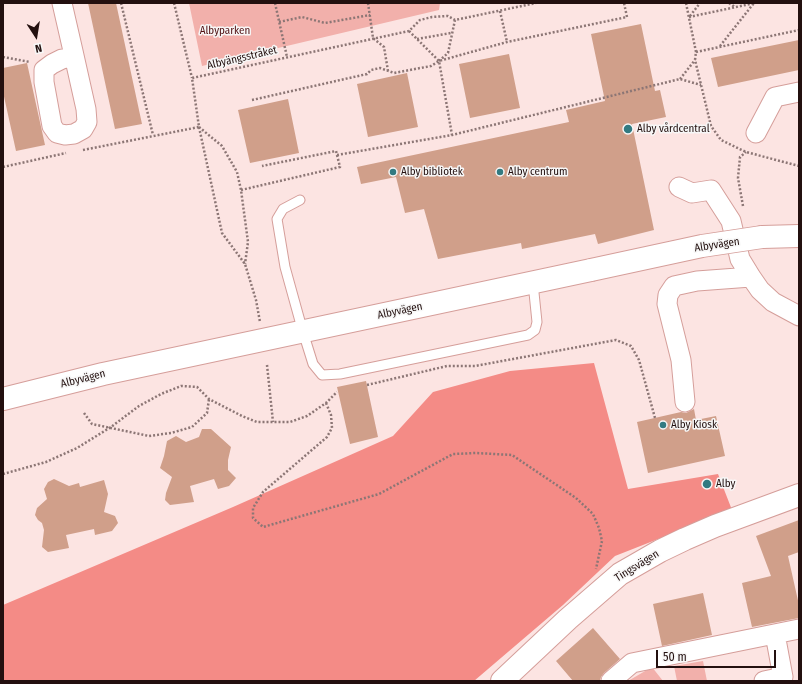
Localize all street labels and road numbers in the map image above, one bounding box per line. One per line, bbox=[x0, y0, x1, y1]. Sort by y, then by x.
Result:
street label: Albyängsstråket bbox=[206, 44, 278, 72]
street label: Albyvägen bbox=[693, 235, 741, 255]
street label: Albyvägen bbox=[376, 300, 424, 322]
street label: Albyvägen bbox=[59, 367, 107, 391]
street label: Tingsvägen bbox=[612, 547, 662, 585]

